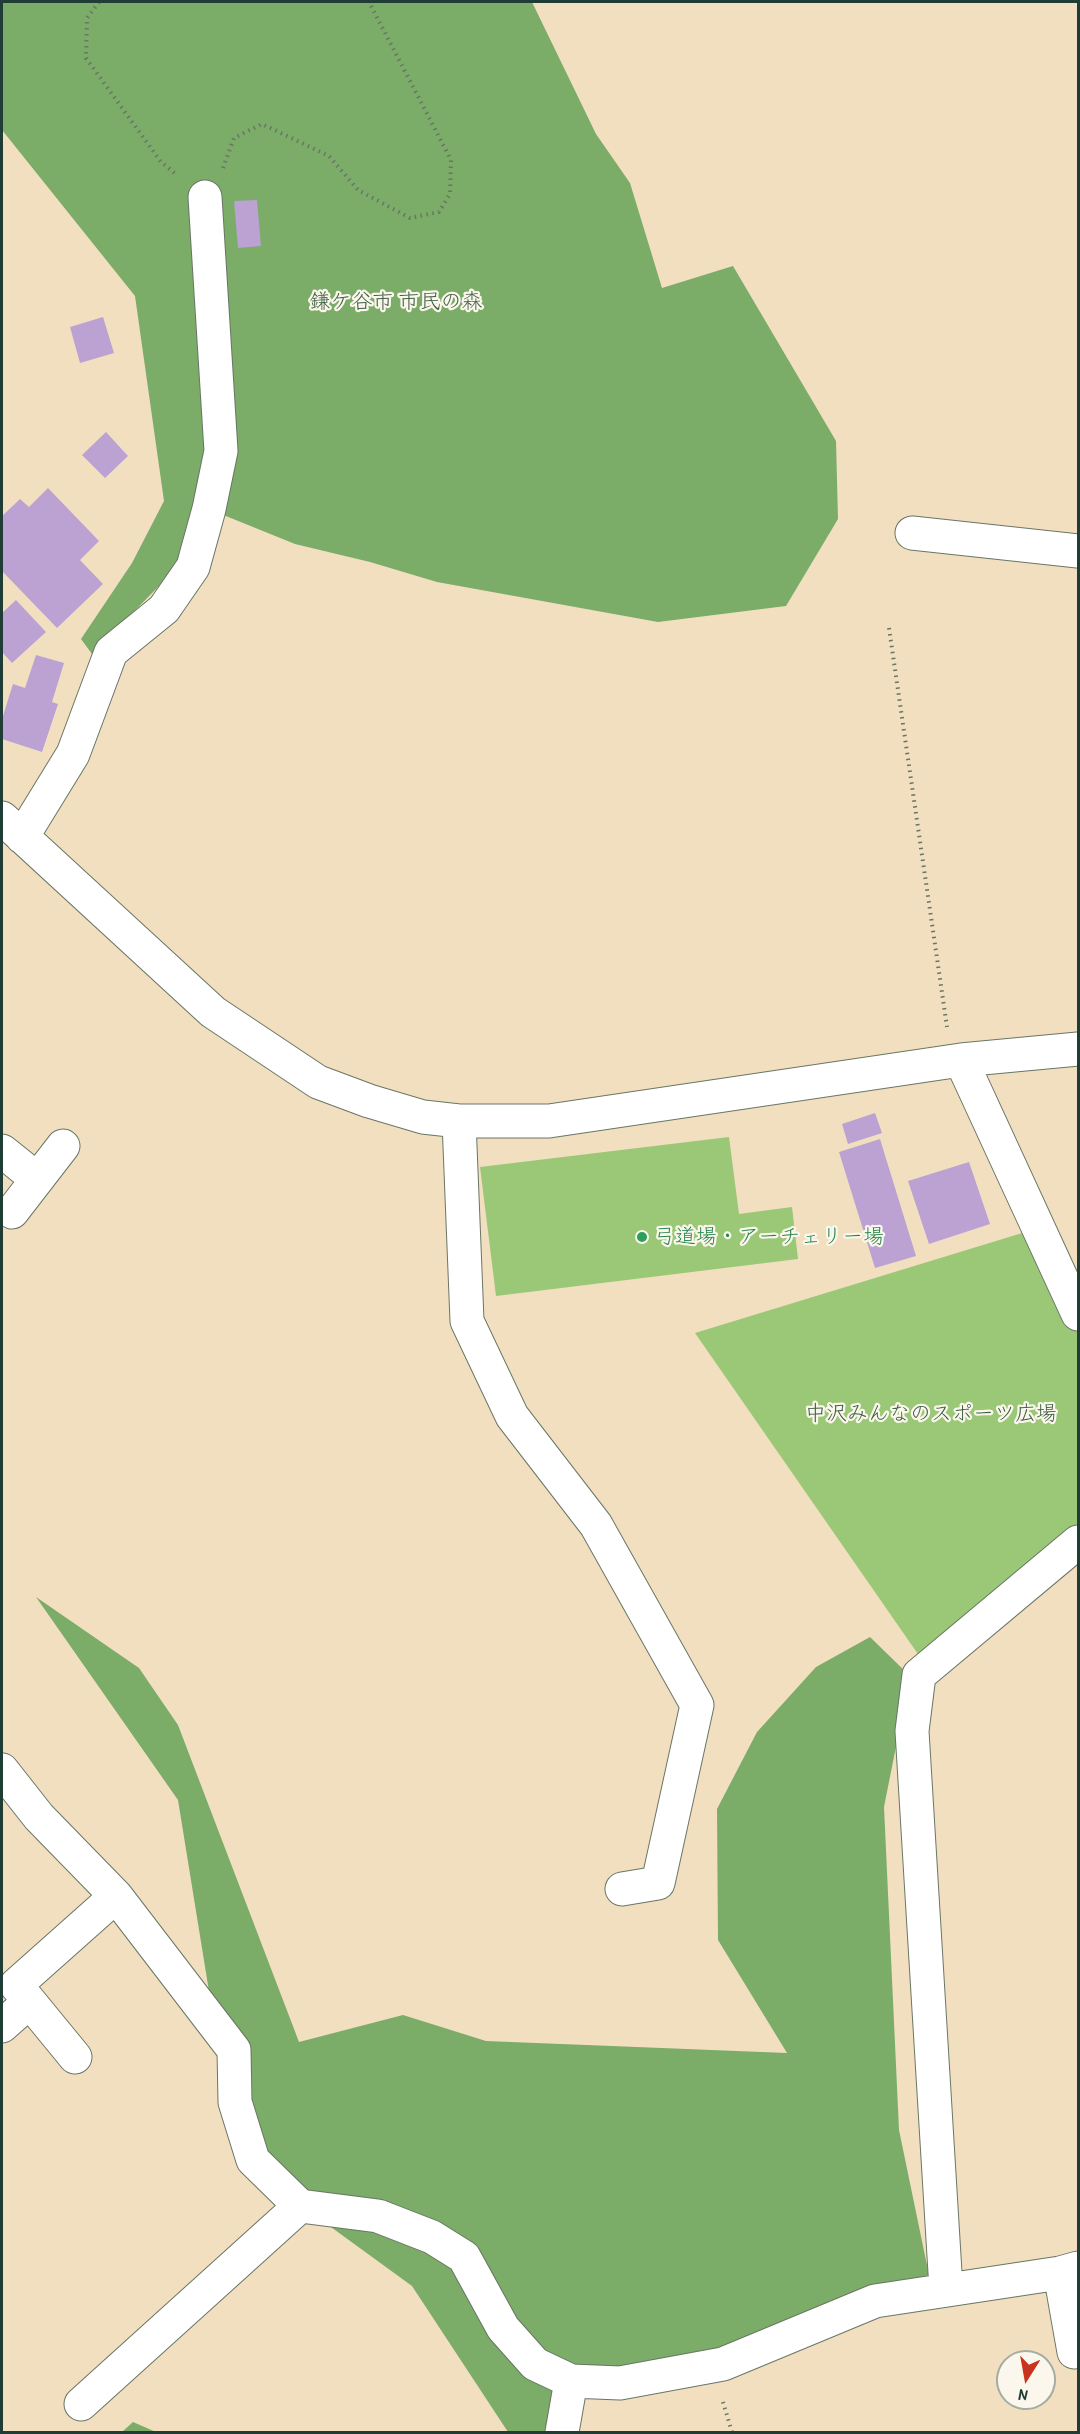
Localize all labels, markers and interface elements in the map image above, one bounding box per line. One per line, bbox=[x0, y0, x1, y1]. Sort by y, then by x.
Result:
park label: 鎌ケ谷市 市民の森 bbox=[310, 289, 482, 315]
place label: 弓道場・アーチェリー場 bbox=[654, 1224, 884, 1250]
marker: 弓道場・アーチェリー場 bbox=[635, 1230, 649, 1244]
park label: 中沢みんなのスポーツ広場 bbox=[805, 1401, 1057, 1427]
north arrow bbox=[996, 2350, 1056, 2410]
text: N bbox=[1017, 2384, 1029, 2407]

